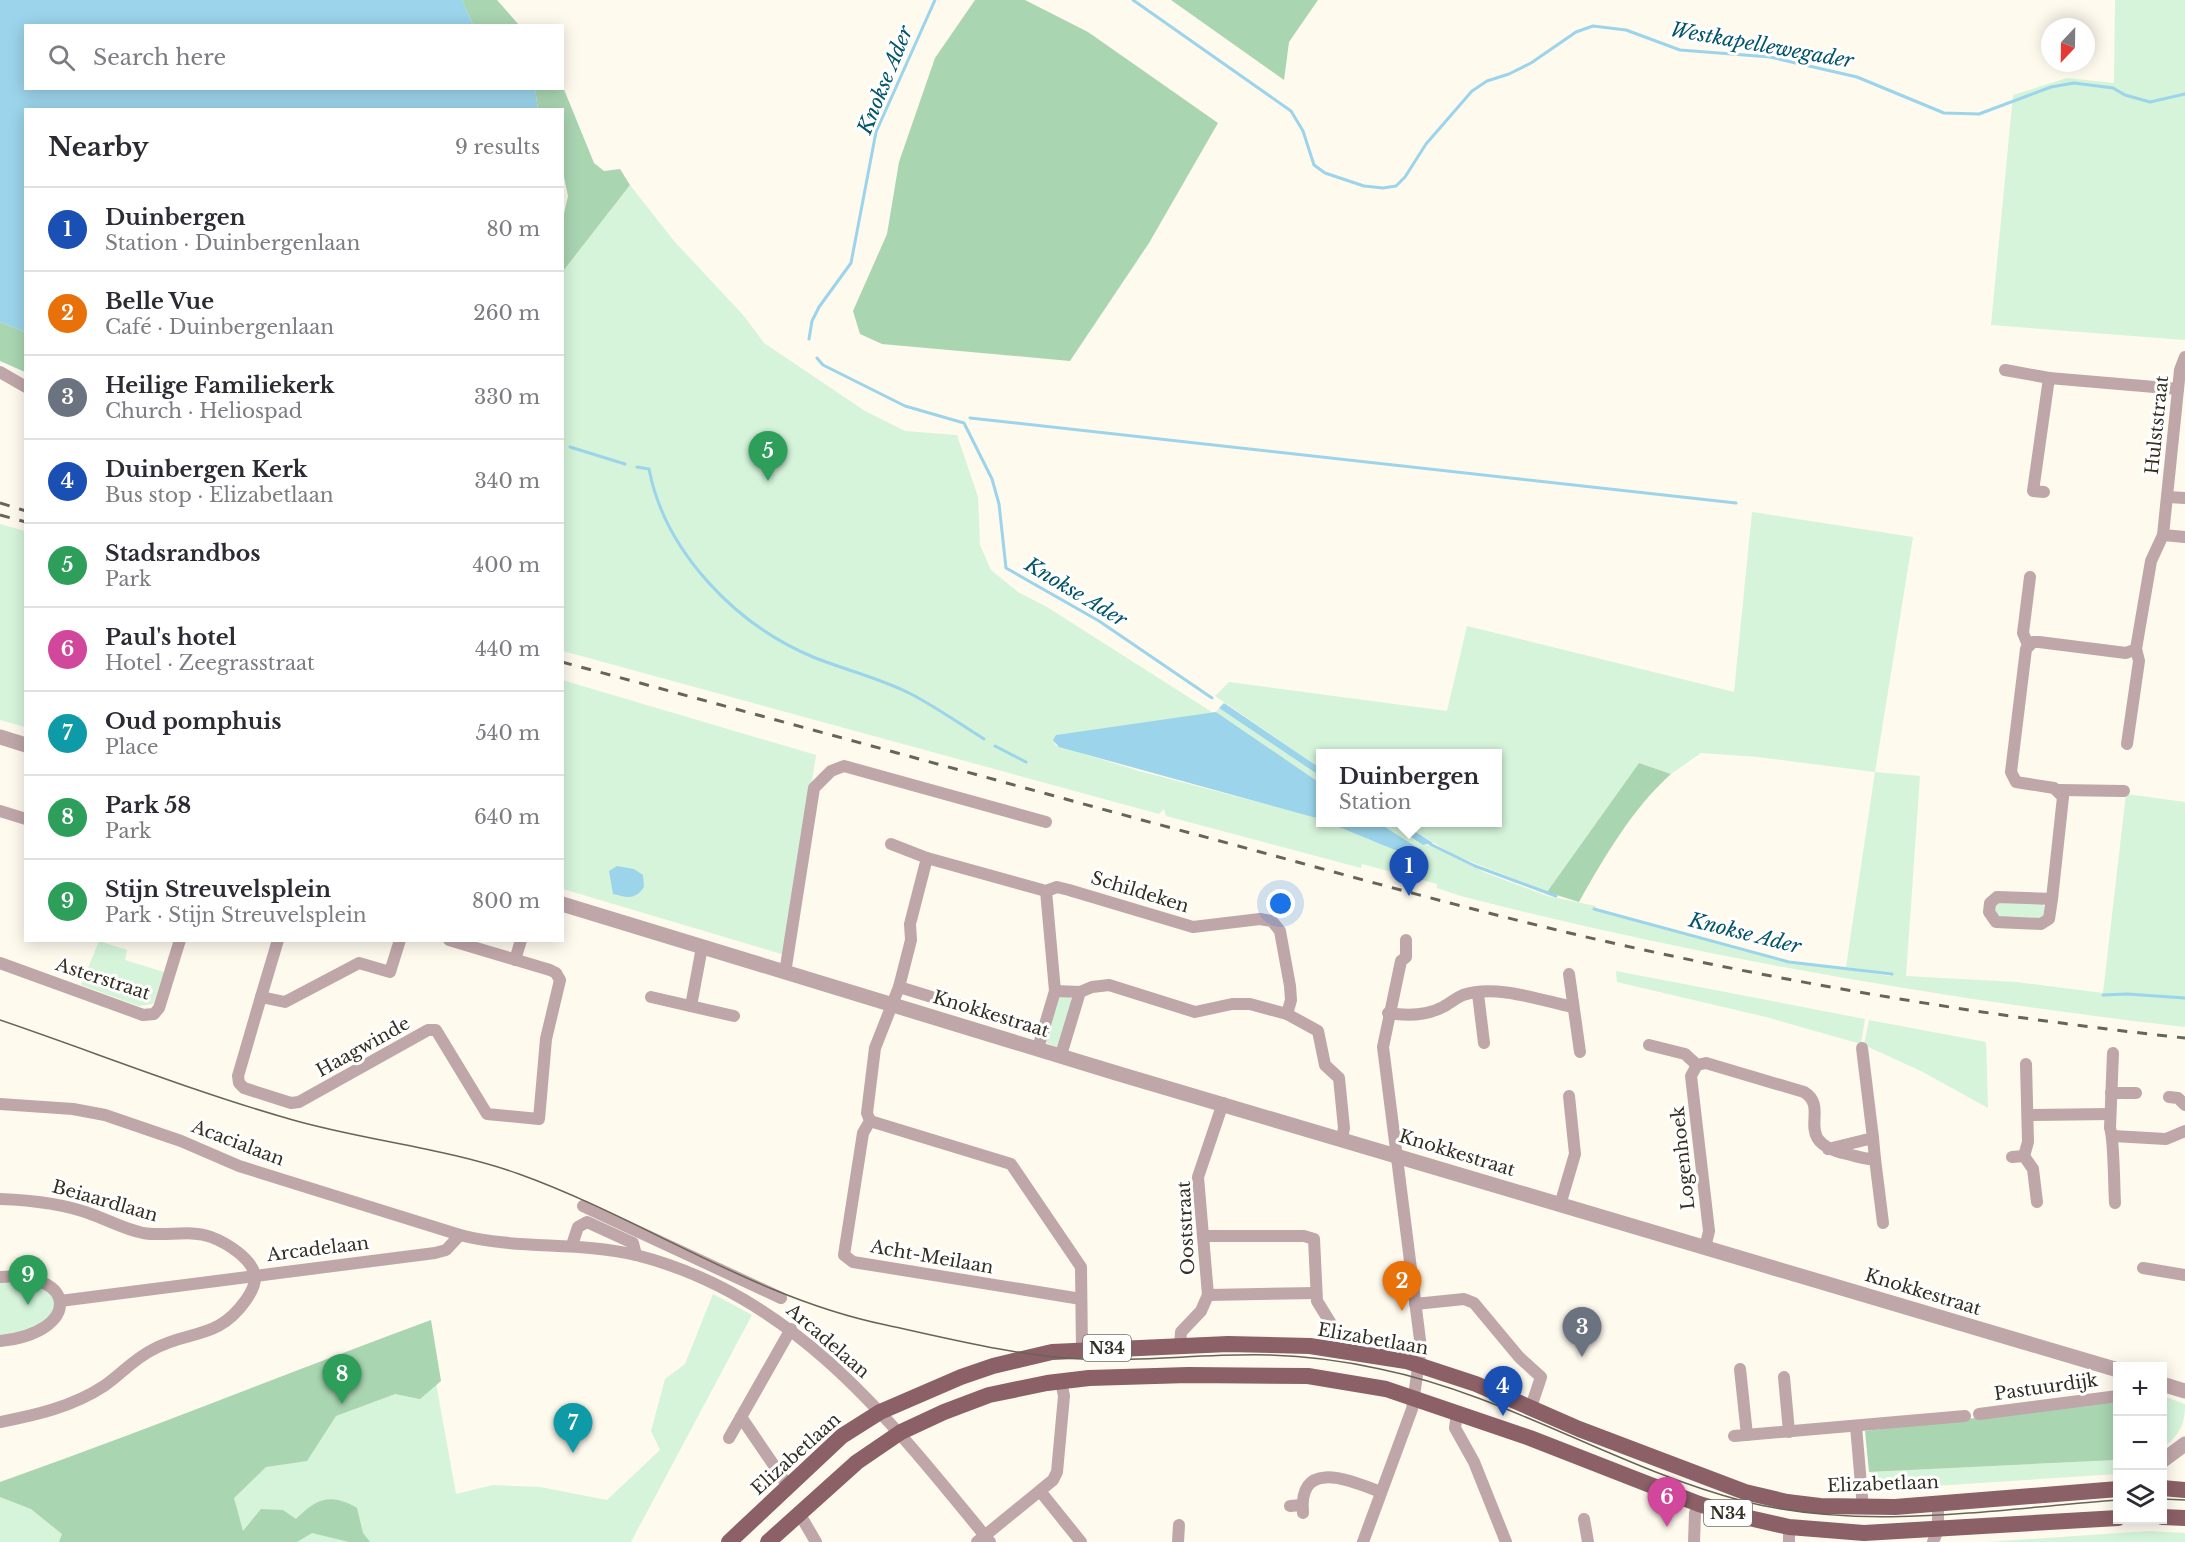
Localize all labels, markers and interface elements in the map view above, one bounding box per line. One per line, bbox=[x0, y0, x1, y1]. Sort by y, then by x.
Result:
water label: Westkapellewegader bbox=[1669, 17, 1856, 73]
north arrow bbox=[2041, 18, 2095, 72]
water label: Knokse Ader bbox=[852, 22, 918, 138]
search box bbox=[24, 24, 564, 90]
icon: search bbox=[45, 41, 78, 74]
text: Search here bbox=[93, 44, 226, 71]
text: Nearby bbox=[48, 131, 149, 163]
text: 9 results bbox=[455, 135, 540, 159]
text: Duinbergen bbox=[105, 204, 246, 231]
text: 1 bbox=[63, 217, 72, 241]
text: 80 m bbox=[486, 217, 540, 241]
text: Station · Duinbergenlaan bbox=[105, 231, 360, 255]
text: Belle Vue bbox=[105, 288, 214, 315]
text: 2 bbox=[61, 301, 74, 325]
text: 260 m bbox=[473, 301, 540, 325]
text: Café · Duinbergenlaan bbox=[105, 315, 334, 339]
text: Heilige Familiekerk bbox=[105, 372, 334, 399]
street label: Hulststraat bbox=[2141, 374, 2173, 476]
text: 3 bbox=[61, 385, 74, 409]
text: 330 m bbox=[474, 385, 540, 409]
text: Church · Heliospad bbox=[105, 399, 302, 423]
pin: 5 bbox=[748, 432, 788, 481]
text: Duinbergen Kerk bbox=[105, 456, 307, 483]
text: 4 bbox=[61, 469, 74, 493]
text: 340 m bbox=[475, 469, 540, 493]
text: Bus stop · Elizabetlaan bbox=[105, 483, 334, 507]
text: Stadsrandbos bbox=[105, 540, 260, 567]
water label: Knokse Ader bbox=[1020, 552, 1132, 632]
text: 5 bbox=[62, 553, 73, 577]
text: 400 m bbox=[473, 553, 540, 577]
text: Park bbox=[105, 567, 151, 591]
text: Paul's hotel bbox=[105, 624, 236, 651]
text: 6 bbox=[61, 637, 74, 661]
text: 440 m bbox=[475, 637, 540, 661]
text: Hotel · Zeegrasstraat bbox=[105, 651, 315, 675]
text: Oud pomphuis bbox=[105, 708, 282, 735]
text: 7 bbox=[62, 721, 73, 745]
text: 540 m bbox=[475, 721, 540, 745]
text: Place bbox=[105, 735, 159, 759]
popup bbox=[1316, 749, 1502, 827]
text: Duinbergen bbox=[1339, 763, 1479, 790]
text: Station bbox=[1339, 790, 1411, 814]
text: Park 58 bbox=[105, 792, 191, 819]
text: 8 bbox=[61, 805, 74, 829]
text: 640 m bbox=[474, 805, 540, 829]
text: Park bbox=[105, 819, 151, 843]
pin: 1 bbox=[1390, 846, 1428, 896]
street label: Schildeken bbox=[1088, 867, 1192, 917]
text: Stijn Streuvelsplein bbox=[105, 876, 331, 903]
text: 9 bbox=[61, 889, 74, 913]
text: 800 m bbox=[472, 889, 540, 913]
your location bbox=[1266, 889, 1295, 918]
text: Park · Stijn Streuvelsplein bbox=[105, 903, 367, 927]
water label: Knokse Ader bbox=[1686, 907, 1804, 959]
street label: Asterstraat bbox=[52, 953, 153, 1005]
street label: Knokkestraat bbox=[930, 986, 1052, 1042]
street label: Haagwinde bbox=[312, 1012, 414, 1082]
street label: Logenhoek bbox=[1667, 1105, 1699, 1211]
street label: Acacialaan bbox=[188, 1115, 287, 1171]
street label: Knokkestraat bbox=[1396, 1125, 1518, 1181]
street label: Beiaardlaan bbox=[50, 1175, 160, 1227]
street label: Ooststraat bbox=[1173, 1180, 1199, 1276]
street label: Arcadelaan bbox=[265, 1232, 370, 1266]
street label: Acht-Meilaan bbox=[868, 1235, 995, 1279]
pin: 9 bbox=[9, 1256, 48, 1305]
pin: 2 bbox=[1382, 1262, 1422, 1311]
street label: Knokkestraat bbox=[1862, 1264, 1984, 1320]
street label: Arcadelaan bbox=[781, 1298, 874, 1383]
pin: 3 bbox=[1562, 1308, 1602, 1357]
street label: Elizabetlaan bbox=[1316, 1318, 1430, 1360]
road number: N34 bbox=[1083, 1335, 1131, 1361]
pin: 8 bbox=[322, 1354, 362, 1404]
map controls bbox=[2113, 1362, 2167, 1524]
button: + bbox=[2113, 1362, 2167, 1416]
pin: 4 bbox=[1484, 1366, 1522, 1416]
street label: Pastuurdijk bbox=[1993, 1369, 2099, 1405]
pin: 7 bbox=[554, 1404, 592, 1453]
street label: Elizabetlaan bbox=[747, 1408, 845, 1500]
button: − bbox=[2113, 1416, 2167, 1470]
button: layers bbox=[2113, 1470, 2167, 1524]
street label: Elizabetlaan bbox=[1827, 1471, 1939, 1497]
pin: 6 bbox=[1648, 1478, 1686, 1527]
road number: N34 bbox=[1704, 1500, 1752, 1526]

